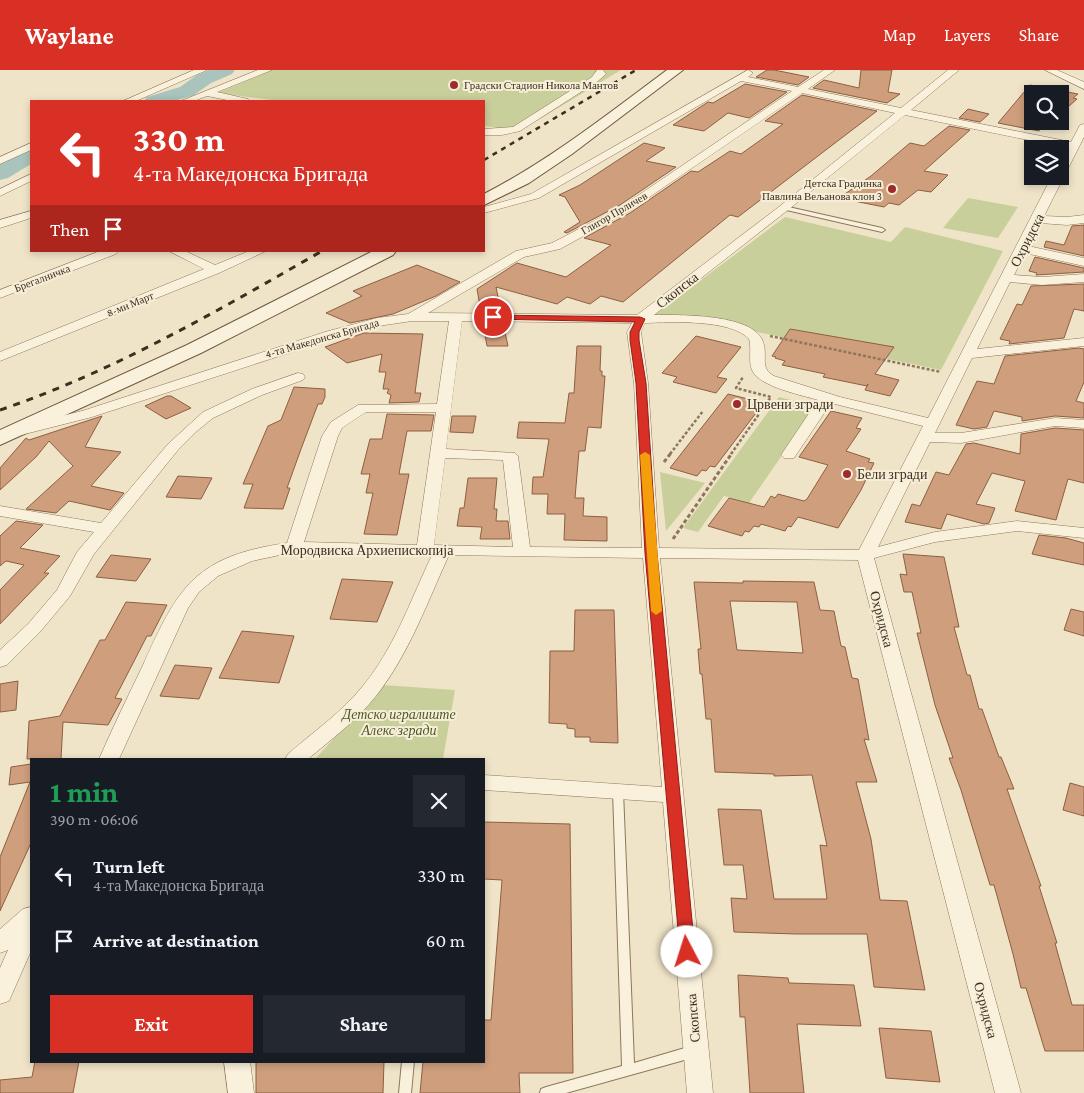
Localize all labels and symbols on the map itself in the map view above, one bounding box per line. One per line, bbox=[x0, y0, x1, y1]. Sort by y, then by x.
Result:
marker: Градски Стадион Никола Мантов bbox=[448, 79, 460, 91]
place label: Градски Стадион Никола Мантов bbox=[464, 79, 618, 91]
place label: Детска Градинка Павлина Вељанова клон 3 bbox=[762, 177, 882, 202]
marker: Детска Градинка Павлина Вељанова клон 3 bbox=[886, 183, 898, 195]
street label: Глигор Прличев bbox=[579, 189, 649, 237]
street label: Охридска bbox=[1007, 210, 1048, 269]
street label: Брегалничка bbox=[12, 262, 72, 294]
street label: Скопска bbox=[653, 268, 702, 311]
street label: 8-ми Март bbox=[105, 289, 155, 319]
pin bbox=[472, 296, 514, 338]
street label: 4-та Македонска Бригада bbox=[264, 316, 380, 360]
place label: Црвени згради bbox=[747, 396, 834, 412]
marker: Црвени згради bbox=[731, 398, 743, 410]
place label: Бели згради bbox=[857, 466, 928, 482]
marker: Бели згради bbox=[841, 468, 853, 480]
street label: Мородвиска Архиепископија bbox=[281, 542, 454, 558]
street label: Охридска bbox=[867, 589, 897, 650]
park label: Детско игралиште Алекс згради bbox=[340, 706, 456, 738]
position arrow bbox=[660, 925, 712, 977]
street label: Охридска bbox=[971, 980, 1001, 1041]
street label: Скопска bbox=[683, 992, 703, 1043]

